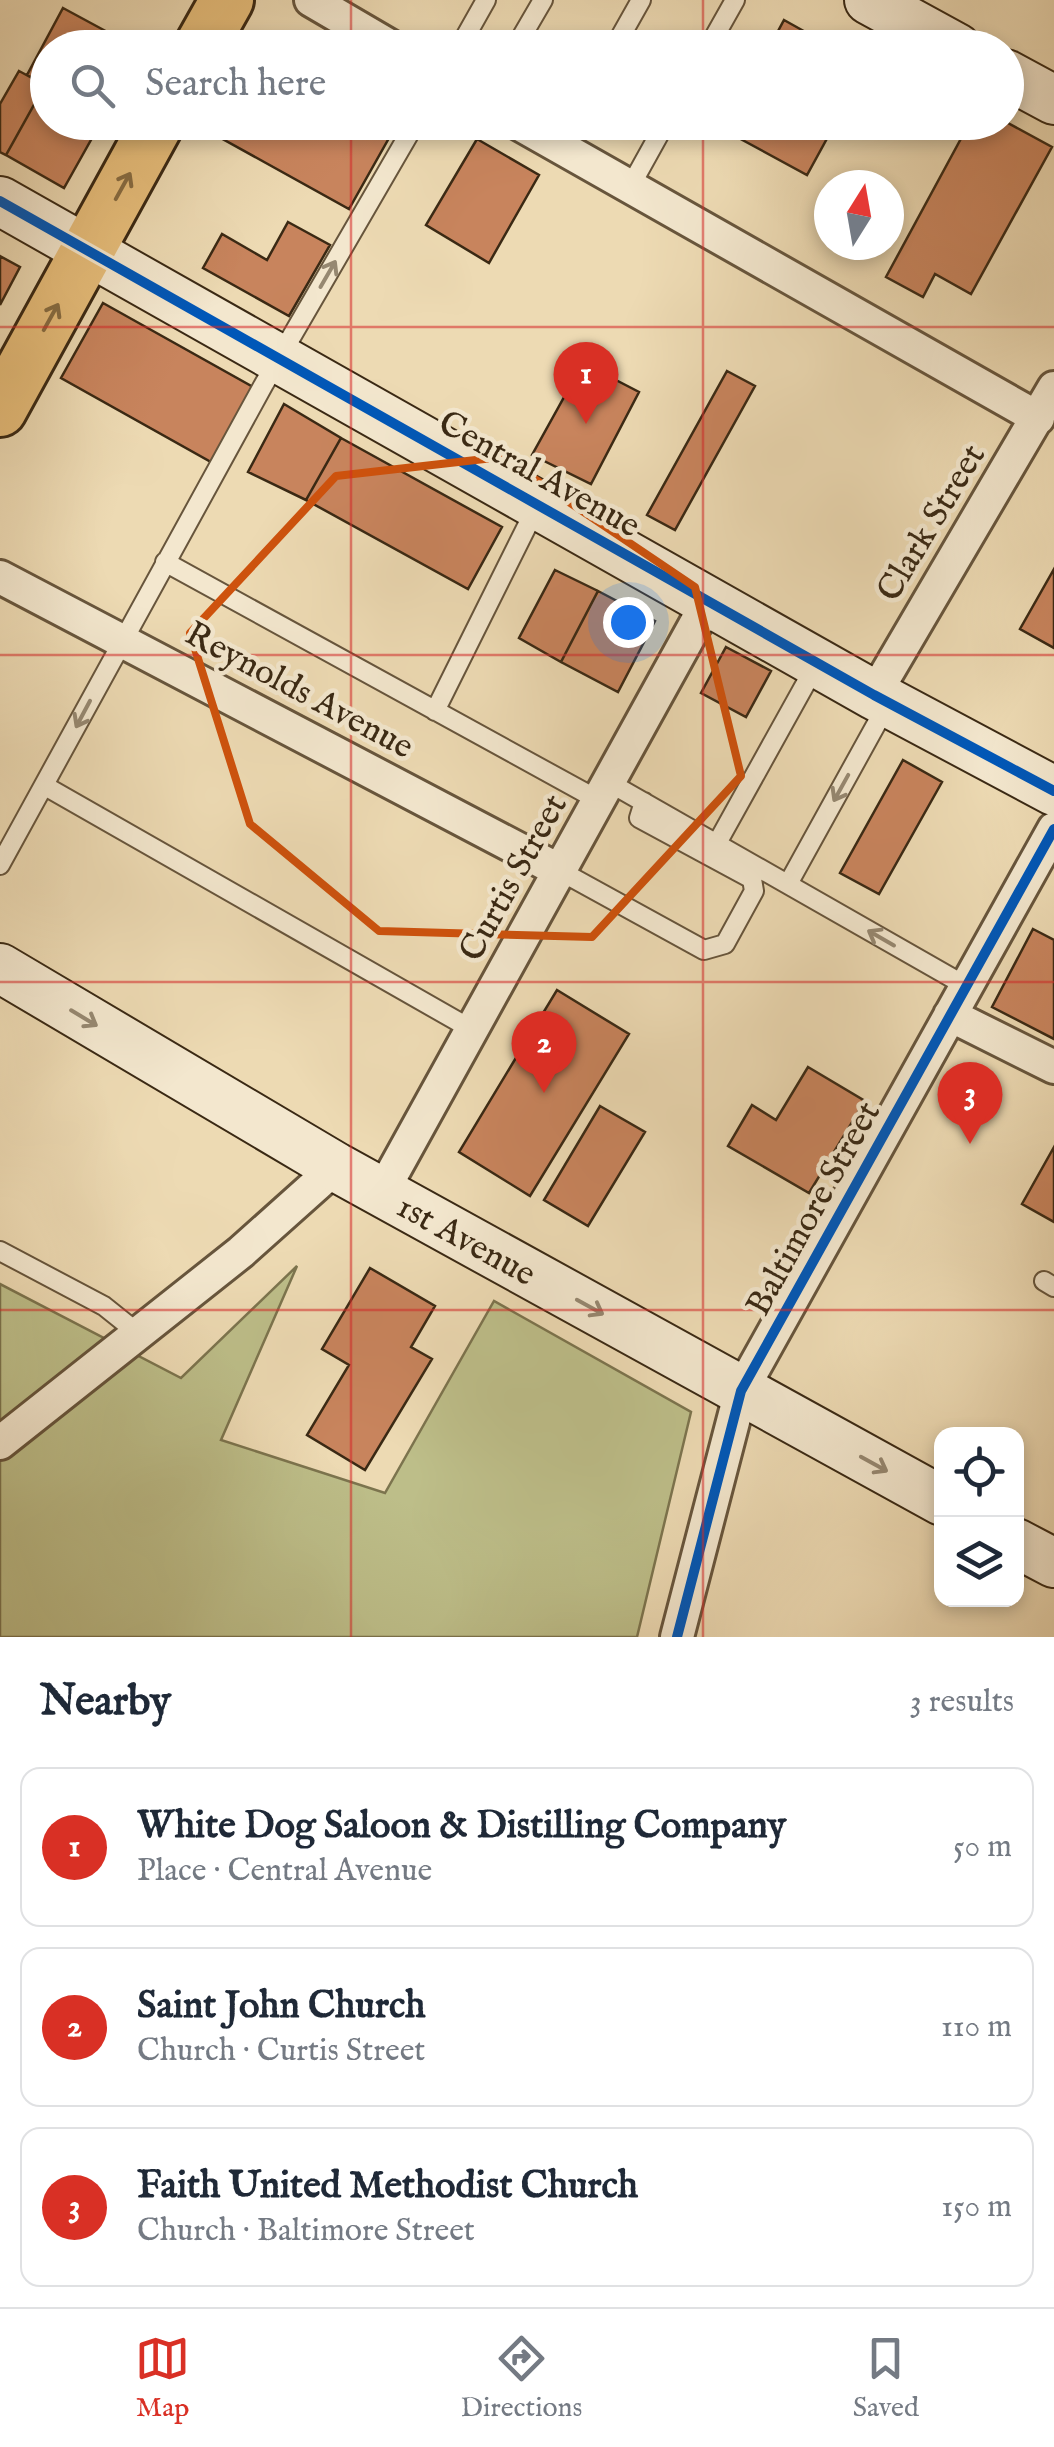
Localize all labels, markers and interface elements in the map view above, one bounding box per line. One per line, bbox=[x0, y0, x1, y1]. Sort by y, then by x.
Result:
search box bbox=[30, 30, 1024, 140]
icon: search bbox=[65, 58, 120, 113]
text: Search here bbox=[145, 61, 326, 109]
north arrow bbox=[814, 170, 904, 260]
one-way arrow bbox=[113, 172, 133, 201]
one-way arrow bbox=[318, 260, 338, 289]
one-way arrow bbox=[42, 302, 62, 332]
pin: 1 bbox=[554, 342, 618, 424]
street label: Central Avenue bbox=[430, 401, 648, 549]
street label: Clark Street bbox=[868, 436, 997, 610]
your location bbox=[603, 597, 654, 648]
street label: Reynolds Avenue bbox=[177, 612, 421, 770]
one-way arrow bbox=[73, 698, 92, 728]
one-way arrow bbox=[831, 773, 851, 803]
street label: Curtis Street bbox=[450, 787, 579, 970]
one-way arrow bbox=[867, 927, 897, 947]
one-way arrow bbox=[69, 1008, 98, 1028]
pin: 2 bbox=[512, 1010, 576, 1093]
pin: 3 bbox=[938, 1062, 1002, 1144]
street label: Baltimore Street bbox=[737, 1094, 892, 1324]
street label: 1st Avenue bbox=[388, 1185, 543, 1298]
one-way arrow bbox=[574, 1298, 604, 1318]
map controls bbox=[934, 1427, 1024, 1607]
button: locate bbox=[934, 1427, 1024, 1517]
one-way arrow bbox=[859, 1455, 888, 1475]
button: layers bbox=[934, 1517, 1024, 1607]
text: Nearby bbox=[40, 1676, 171, 1729]
text: 3 results bbox=[910, 1682, 1014, 1723]
text: White Dog Saloon & Distilling Company bbox=[137, 1803, 786, 1851]
text: 1 bbox=[69, 1827, 80, 1868]
text: 50 m bbox=[953, 1827, 1012, 1868]
text: Place · Central Avenue bbox=[137, 1851, 432, 1892]
text: Saint John Church bbox=[137, 1983, 425, 2031]
text: 2 bbox=[67, 2007, 82, 2048]
text: 110 m bbox=[941, 2007, 1012, 2048]
text: Church · Curtis Street bbox=[137, 2031, 425, 2072]
text: Faith United Methodist Church bbox=[137, 2163, 638, 2211]
text: 3 bbox=[69, 2187, 80, 2228]
text: 150 m bbox=[941, 2187, 1012, 2228]
text: Church · Baltimore Street bbox=[137, 2211, 475, 2252]
tab: Map bbox=[135, 2331, 190, 2426]
tab: Directions bbox=[460, 2331, 582, 2426]
tab: Saved bbox=[853, 2331, 919, 2426]

